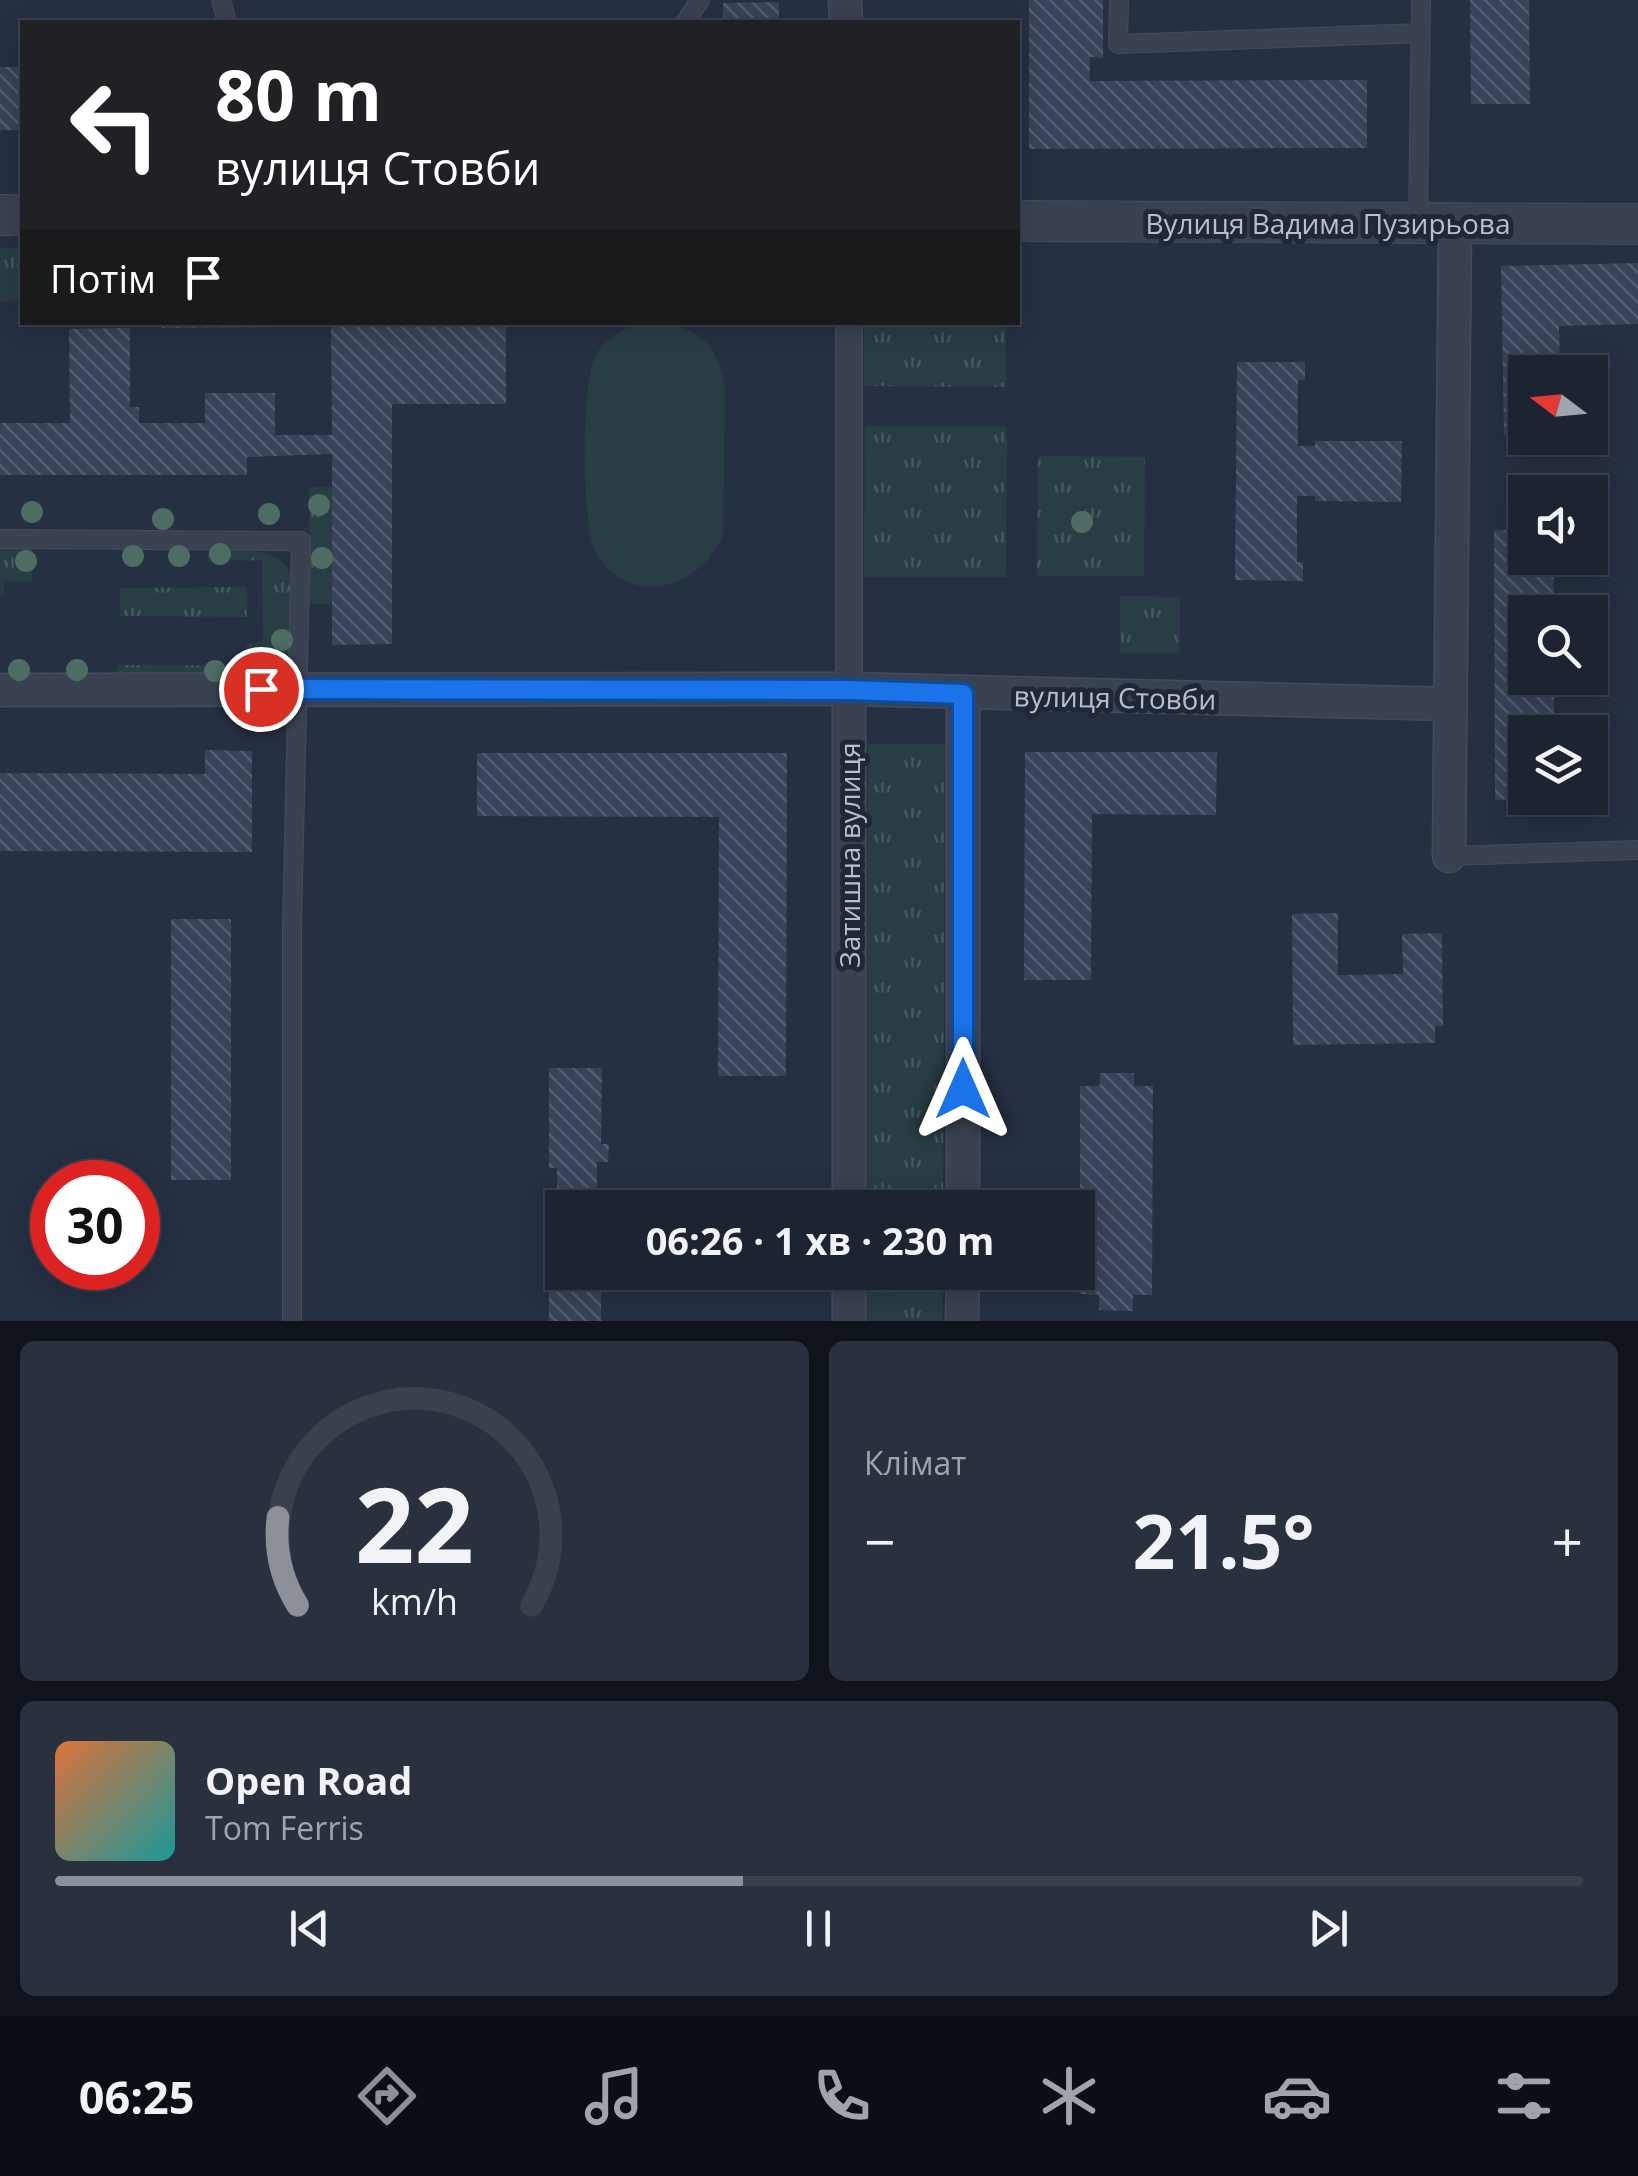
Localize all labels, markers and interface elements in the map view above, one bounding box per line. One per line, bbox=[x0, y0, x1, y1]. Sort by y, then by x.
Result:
text: 80 m bbox=[215, 46, 382, 142]
icon: left bbox=[50, 60, 180, 190]
text: вулиця Стовби bbox=[215, 137, 540, 198]
street label: Вулиця Вадима Пузирьова bbox=[1145, 204, 1511, 242]
icon: arrive bbox=[176, 250, 231, 305]
text: Потім bbox=[50, 252, 156, 304]
north arrow bbox=[1508, 355, 1608, 455]
map controls bbox=[1508, 355, 1608, 815]
button: sound bbox=[1508, 475, 1608, 575]
button: search bbox=[1508, 595, 1608, 695]
pin bbox=[219, 647, 304, 732]
icon: arrive bbox=[234, 662, 289, 717]
street label: вулиця Стовби bbox=[1013, 676, 1217, 718]
button: layers bbox=[1508, 715, 1608, 815]
street label: Затишна вулиця bbox=[830, 742, 868, 968]
position arrow bbox=[911, 1037, 1015, 1141]
speed limit sign: 30 bbox=[30, 1160, 160, 1290]
text: 06:26 · 1 хв · 230 m bbox=[646, 1214, 994, 1266]
text: Клімат bbox=[864, 1441, 966, 1484]
text: 22 bbox=[355, 1452, 474, 1593]
text: 21.5° bbox=[1132, 1489, 1315, 1591]
text: − bbox=[864, 1503, 895, 1578]
text: + bbox=[1552, 1503, 1583, 1578]
text: km/h bbox=[371, 1577, 458, 1625]
text: Open Road bbox=[205, 1754, 412, 1806]
text: Tom Ferris bbox=[205, 1806, 364, 1849]
icon: previous bbox=[282, 1901, 337, 1956]
icon: pause bbox=[791, 1901, 846, 1956]
icon: next bbox=[1301, 1901, 1356, 1956]
icon: directions bbox=[352, 2061, 422, 2131]
icon: music bbox=[579, 2061, 649, 2131]
icon: phone bbox=[807, 2061, 877, 2131]
icon: climate bbox=[1034, 2061, 1104, 2131]
icon: car bbox=[1262, 2061, 1332, 2131]
icon: filters bbox=[1489, 2061, 1559, 2131]
text: 06:25 bbox=[79, 2066, 194, 2127]

